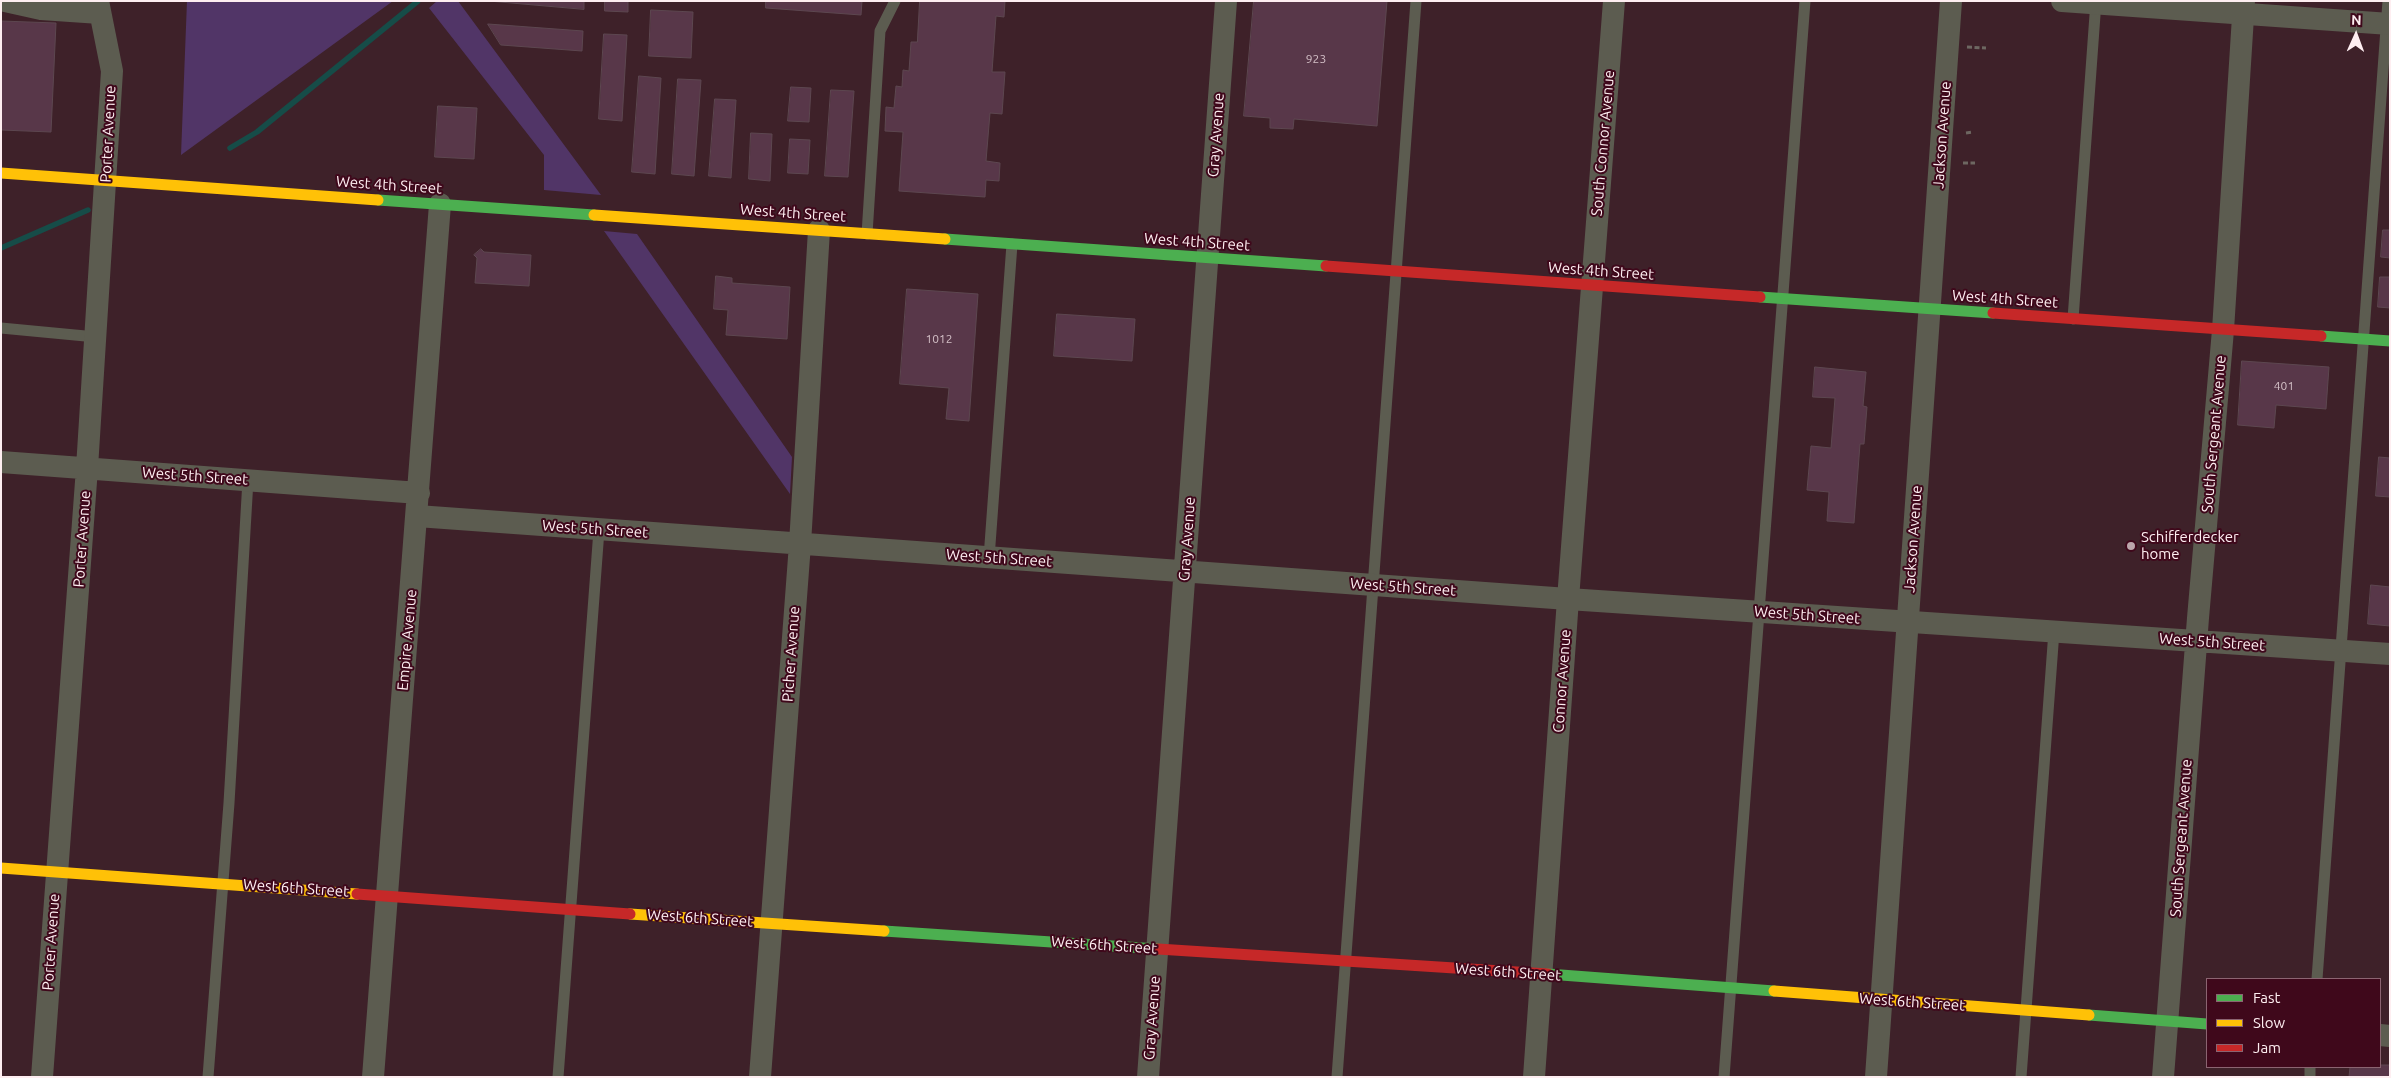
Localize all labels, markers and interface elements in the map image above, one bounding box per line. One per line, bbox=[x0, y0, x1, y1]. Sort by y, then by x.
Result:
north arrow bbox=[2331, 10, 2381, 60]
text: N bbox=[2351, 12, 2362, 28]
house number: 923 bbox=[1306, 52, 1326, 66]
street label: South Connor Avenue bbox=[1588, 69, 1618, 217]
street label: Jackson Avenue bbox=[1929, 81, 1955, 189]
street label: Porter Avenue bbox=[96, 85, 120, 183]
street label: Gray Avenue bbox=[1204, 92, 1228, 178]
street label: West 4th Street bbox=[335, 172, 443, 198]
street label: West 4th Street bbox=[739, 200, 847, 226]
street label: West 4th Street bbox=[1143, 229, 1251, 255]
street label: West 4th Street bbox=[1547, 258, 1655, 284]
street label: West 4th Street bbox=[1951, 286, 2059, 312]
house number: 1012 bbox=[925, 332, 953, 346]
street label: South Sergeant Avenue bbox=[2198, 355, 2230, 513]
house number: 401 bbox=[2274, 379, 2294, 393]
street label: West 5th Street bbox=[141, 463, 249, 489]
street label: Jackson Avenue bbox=[1900, 485, 1926, 593]
street label: Porter Avenue bbox=[70, 490, 94, 588]
street label: Gray Avenue bbox=[1175, 496, 1199, 582]
street label: West 5th Street bbox=[541, 516, 649, 542]
place label: Schifferdecker home bbox=[2141, 528, 2239, 563]
marker: Schifferdecker home bbox=[2125, 540, 2137, 552]
street label: West 5th Street bbox=[945, 545, 1053, 571]
street label: West 5th Street bbox=[1349, 574, 1457, 600]
street label: Empire Avenue bbox=[394, 589, 420, 691]
street label: West 5th Street bbox=[1753, 602, 1861, 628]
street label: Picher Avenue bbox=[779, 605, 803, 703]
street label: Connor Avenue bbox=[1549, 629, 1575, 733]
street label: West 5th Street bbox=[2158, 629, 2266, 655]
street label: South Sergeant Avenue bbox=[2167, 759, 2195, 917]
street label: West 6th Street bbox=[242, 875, 350, 901]
street label: Porter Avenue bbox=[39, 893, 63, 991]
street label: West 6th Street bbox=[646, 905, 754, 931]
street label: West 6th Street bbox=[1050, 932, 1158, 958]
street label: West 6th Street bbox=[1454, 959, 1562, 985]
street label: Gray Avenue bbox=[1140, 975, 1164, 1061]
legend bbox=[2206, 978, 2381, 1068]
street label: West 6th Street bbox=[1858, 989, 1966, 1015]
text: Fast bbox=[2253, 989, 2280, 1006]
text: Slow bbox=[2253, 1014, 2285, 1031]
text: Jam bbox=[2253, 1039, 2281, 1056]

